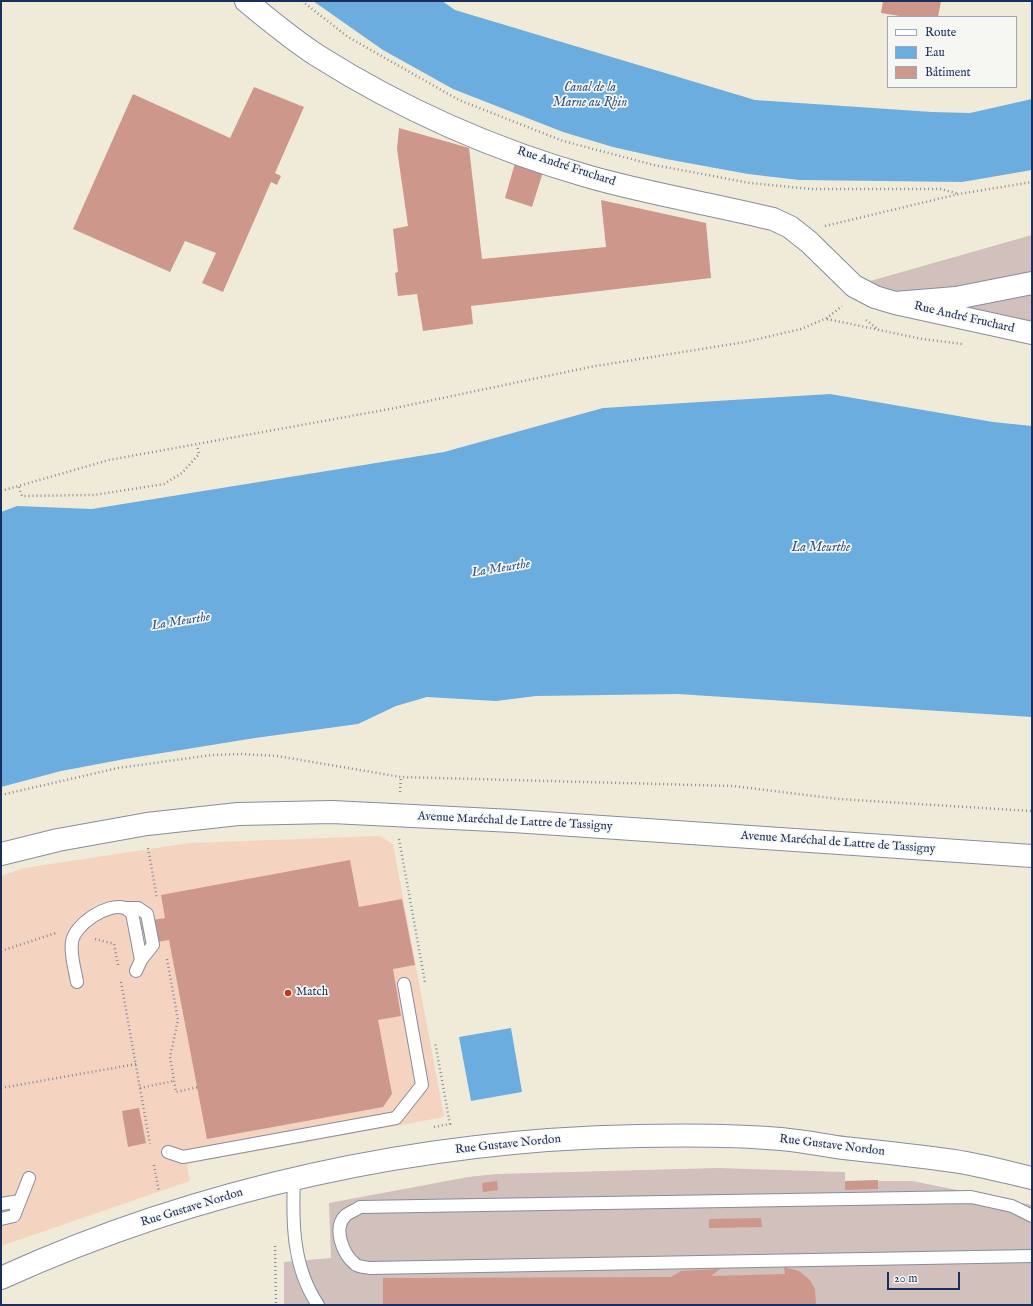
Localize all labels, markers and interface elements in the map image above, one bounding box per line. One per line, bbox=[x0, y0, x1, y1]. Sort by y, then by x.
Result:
legend bbox=[887, 16, 1017, 88]
text: Route bbox=[925, 25, 956, 40]
text: Eau bbox=[925, 45, 945, 60]
text: Bâtiment bbox=[925, 65, 971, 80]
water label: Canal de la Marne au Rhin bbox=[553, 80, 627, 111]
street label: Rue André Fruchard bbox=[515, 144, 617, 190]
street label: Rue André Fruchard bbox=[912, 299, 1016, 337]
water label: La Meurthe bbox=[792, 540, 850, 556]
water label: La Meurthe bbox=[471, 557, 531, 581]
water label: La Meurthe bbox=[151, 610, 211, 634]
street label: Avenue Maréchal de Lattre de Tassigny bbox=[417, 810, 613, 834]
street label: Avenue Maréchal de Lattre de Tassigny bbox=[740, 829, 936, 857]
place label: Match bbox=[296, 986, 328, 1000]
marker: Match bbox=[283, 988, 293, 998]
street label: Rue Gustave Nordon bbox=[455, 1132, 561, 1158]
street label: Rue Gustave Nordon bbox=[778, 1132, 886, 1160]
street label: Rue Gustave Nordon bbox=[139, 1186, 245, 1230]
scale bar bbox=[889, 1264, 962, 1290]
text: 20 m bbox=[894, 1271, 917, 1286]

